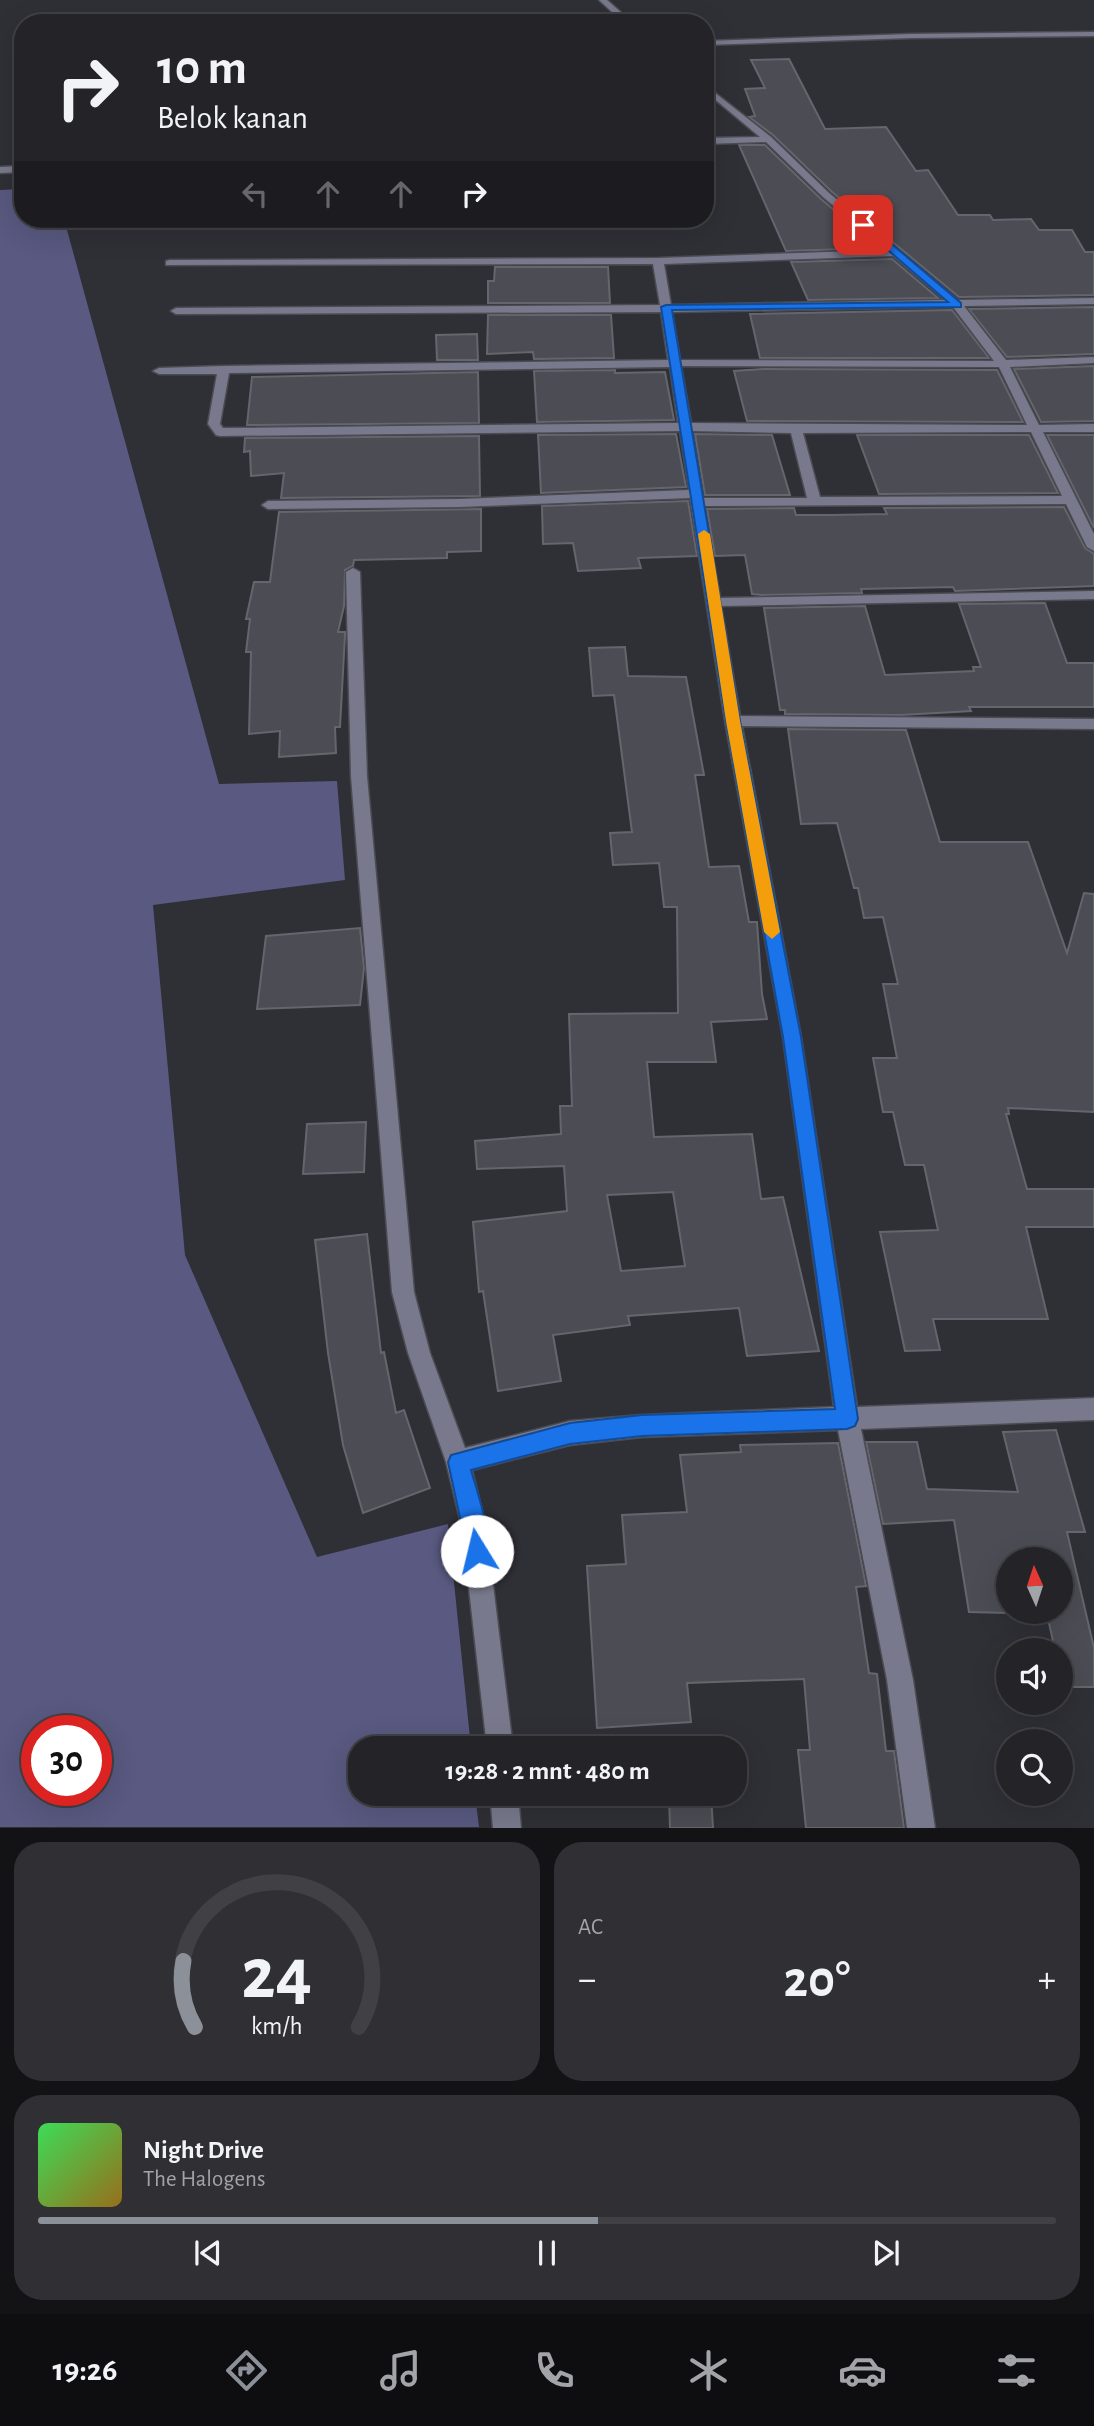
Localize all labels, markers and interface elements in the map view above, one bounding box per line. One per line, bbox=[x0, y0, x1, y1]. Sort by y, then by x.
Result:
icon: right bbox=[42, 42, 133, 133]
text: 10 m bbox=[157, 44, 247, 93]
text: Belok kanan bbox=[157, 102, 308, 134]
icon: left bbox=[236, 175, 274, 213]
icon: ahead bbox=[309, 175, 347, 213]
icon: ahead bbox=[382, 175, 420, 213]
icon: right bbox=[455, 175, 493, 213]
pin bbox=[833, 195, 893, 255]
icon: arrive bbox=[844, 206, 882, 244]
position arrow bbox=[440, 1514, 514, 1588]
north arrow bbox=[996, 1547, 1073, 1624]
map controls bbox=[996, 1547, 1073, 1806]
button: sound bbox=[996, 1638, 1073, 1715]
speed limit sign: 30 bbox=[21, 1715, 112, 1806]
button: search bbox=[996, 1729, 1073, 1806]
text: 19:28 · 2 mnt · 480 m bbox=[445, 1758, 650, 1784]
text: AC bbox=[578, 1916, 603, 1939]
text: 24 bbox=[242, 1940, 312, 2013]
text: 20° bbox=[784, 1954, 850, 2006]
text: − bbox=[578, 1961, 596, 1999]
text: + bbox=[1038, 1961, 1056, 1999]
text: km/h bbox=[251, 2014, 303, 2039]
text: Night Drive bbox=[143, 2137, 264, 2163]
text: The Halogens bbox=[143, 2168, 265, 2191]
icon: previous bbox=[189, 2234, 227, 2272]
icon: pause bbox=[528, 2234, 566, 2272]
icon: next bbox=[867, 2234, 905, 2272]
icon: directions bbox=[222, 2346, 271, 2395]
icon: music bbox=[376, 2346, 425, 2395]
icon: phone bbox=[530, 2346, 579, 2395]
icon: climate bbox=[684, 2346, 733, 2395]
icon: car bbox=[838, 2346, 887, 2395]
icon: filters bbox=[992, 2346, 1041, 2395]
text: 19:26 bbox=[53, 2354, 117, 2386]

